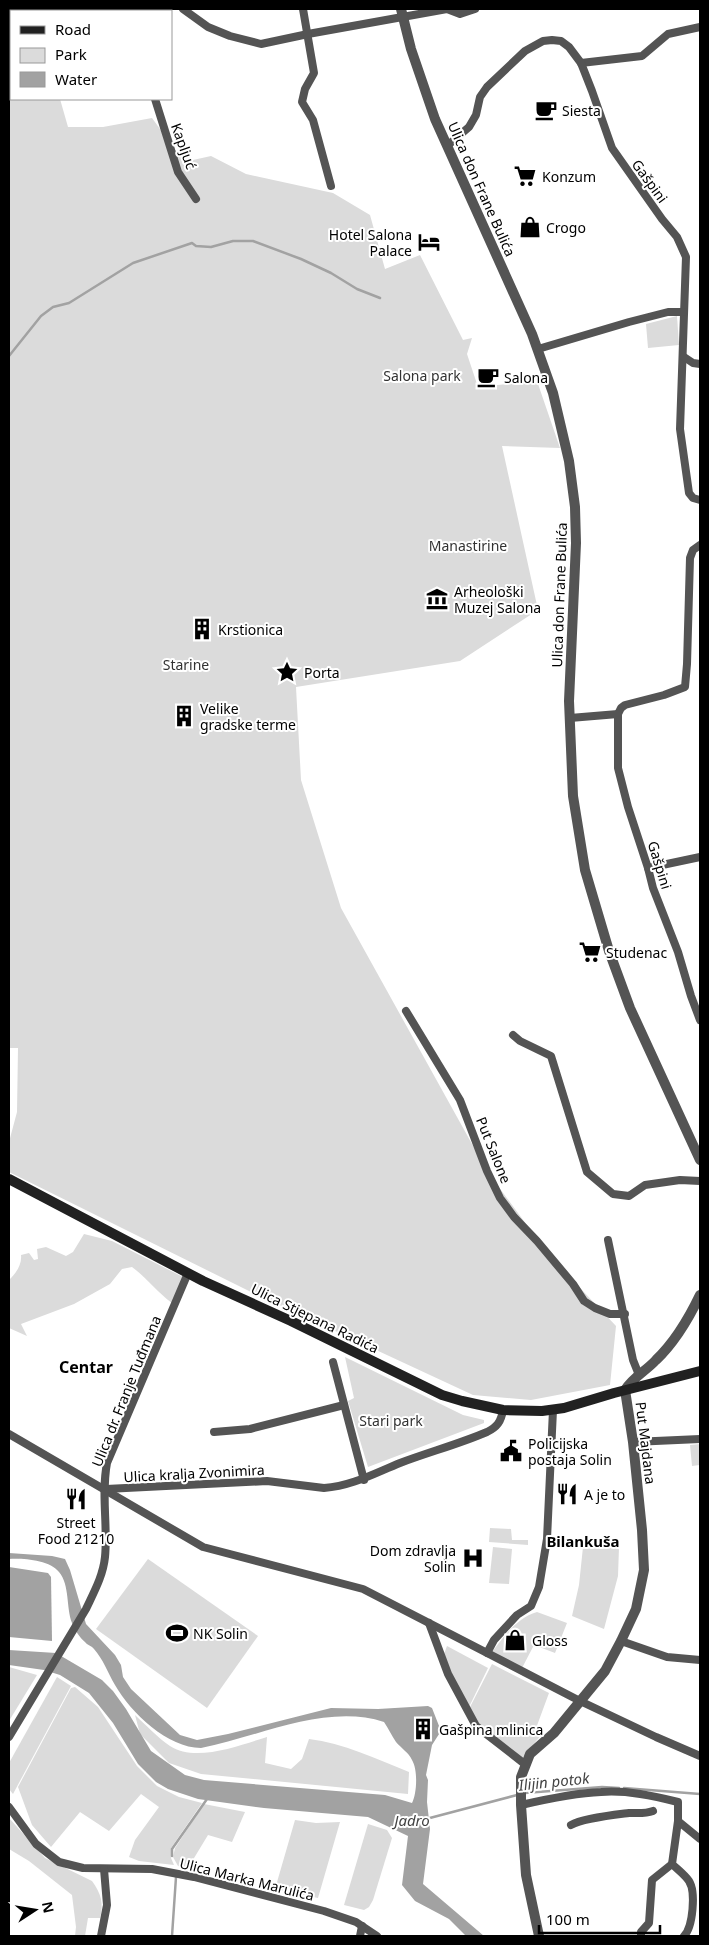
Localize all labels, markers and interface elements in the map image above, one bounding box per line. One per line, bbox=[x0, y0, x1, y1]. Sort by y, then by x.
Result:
legend bbox=[10, 10, 172, 100]
text: Road bbox=[55, 19, 91, 39]
text: Park bbox=[55, 44, 87, 64]
text: Water bbox=[55, 69, 97, 89]
cafe icon: Siesta bbox=[533, 97, 559, 123]
place label: Siesta bbox=[562, 101, 601, 120]
street label: Ulica don Frane Bulića bbox=[444, 119, 520, 259]
street label: Kapljuć bbox=[167, 120, 201, 172]
street label: Gašpini bbox=[628, 155, 672, 207]
supermarket icon: Konzum bbox=[512, 163, 538, 189]
place label: Konzum bbox=[542, 167, 596, 186]
shop icon: Crogo bbox=[517, 214, 543, 240]
place label: Crogo bbox=[546, 218, 586, 237]
place label: Hotel Salona Palace bbox=[329, 225, 412, 260]
hotel icon: Hotel Salona Palace bbox=[416, 229, 442, 255]
cafe icon: Salona bbox=[475, 364, 501, 390]
park label: Salona park bbox=[383, 366, 461, 385]
place label: Salona bbox=[504, 368, 548, 387]
street label: Ulica don Frane Bulića bbox=[547, 522, 571, 668]
park label: Manastirine bbox=[429, 536, 507, 555]
place label: Arheološki Muzej Salona bbox=[454, 582, 541, 617]
museum icon: Arheološki Muzej Salona bbox=[424, 586, 450, 612]
building icon: Krstionica bbox=[189, 616, 215, 642]
place label: Krstionica bbox=[218, 620, 283, 639]
park label: Starine bbox=[163, 655, 209, 674]
place icon: Porta bbox=[274, 659, 300, 685]
place label: Porta bbox=[304, 663, 340, 682]
place label: Velike gradske terme bbox=[200, 699, 296, 734]
building icon: Velike gradske terme bbox=[171, 703, 197, 729]
street label: Gašpini bbox=[644, 839, 676, 891]
supermarket icon: Studenac bbox=[577, 939, 603, 965]
place label: Studenac bbox=[606, 943, 667, 962]
street label: Put Salone bbox=[472, 1114, 516, 1186]
street label: Ulica Stjepana Radića bbox=[248, 1279, 382, 1357]
street label: Ulica dr. Franje Tuđmana bbox=[87, 1313, 165, 1469]
district label: Centar bbox=[59, 1356, 113, 1378]
street label: Put Majdana bbox=[632, 1401, 660, 1485]
park label: Stari park bbox=[359, 1411, 423, 1430]
place label: Policijska postaja Solin bbox=[528, 1434, 612, 1469]
public building icon: Policijska postaja Solin bbox=[498, 1438, 524, 1464]
street label: Ulica kralja Zvonimira bbox=[123, 1460, 265, 1486]
restaurant icon: A je to bbox=[554, 1481, 580, 1507]
place label: A je to bbox=[584, 1485, 625, 1504]
restaurant icon: Street Food 21210 bbox=[63, 1486, 89, 1512]
place label: Street Food 21210 bbox=[38, 1513, 114, 1548]
district label: Bilankuša bbox=[546, 1531, 620, 1551]
place label: Dom zdravlja Solin bbox=[370, 1541, 456, 1576]
hospital icon: Dom zdravlja Solin bbox=[460, 1545, 486, 1571]
sports icon: NK Solin bbox=[164, 1620, 190, 1646]
place label: NK Solin bbox=[193, 1624, 248, 1643]
shop icon: Gloss bbox=[502, 1627, 528, 1653]
place label: Gloss bbox=[532, 1631, 568, 1650]
building icon: Gašpina mlinica bbox=[410, 1716, 436, 1742]
place label: Gašpina mlinica bbox=[439, 1720, 543, 1739]
water label: Ilijin potok bbox=[517, 1767, 591, 1795]
water label: Jadro bbox=[391, 1810, 430, 1830]
street label: Ulica Marka Marulića bbox=[178, 1853, 316, 1905]
north arrow bbox=[10, 1885, 60, 1935]
text: N bbox=[38, 1900, 59, 1915]
scale bar bbox=[539, 1902, 660, 1934]
text: 100 m bbox=[546, 1909, 590, 1929]

